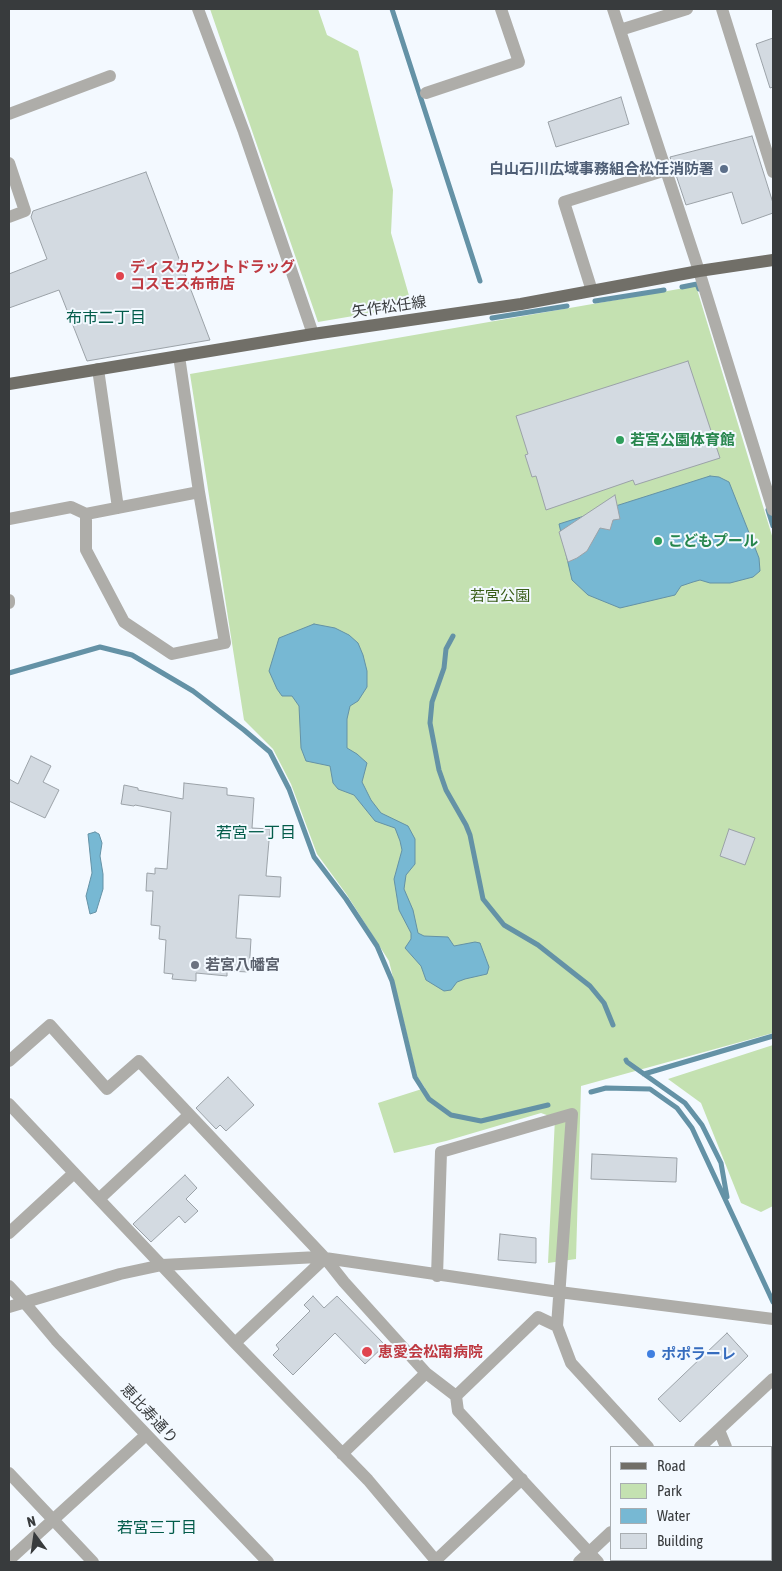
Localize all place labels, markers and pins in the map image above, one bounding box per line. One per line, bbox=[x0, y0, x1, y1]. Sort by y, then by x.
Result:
place label: 白山石川広域事務組合松任消防署 bbox=[489, 160, 714, 178]
marker: 白山石川広域事務組合松任消防署 bbox=[718, 163, 730, 175]
place label: ディスカウントドラッグ コスモス布市店 bbox=[130, 258, 295, 293]
marker: ディスカウントドラッグ コスモス布市店 bbox=[114, 270, 126, 282]
place label: 若宮公園体育館 bbox=[630, 431, 735, 449]
marker: 若宮公園体育館 bbox=[614, 434, 626, 446]
place label: こどもプール bbox=[668, 532, 758, 550]
marker: こどもプール bbox=[652, 535, 664, 547]
place label: 若宮八幡宮 bbox=[205, 956, 280, 974]
marker: 若宮八幡宮 bbox=[189, 959, 201, 971]
place label: 恵愛会松南病院 bbox=[378, 1343, 483, 1361]
marker: 恵愛会松南病院 bbox=[360, 1345, 374, 1359]
place label: ポポラーレ bbox=[661, 1345, 736, 1363]
marker: ポポラーレ bbox=[645, 1348, 657, 1360]

